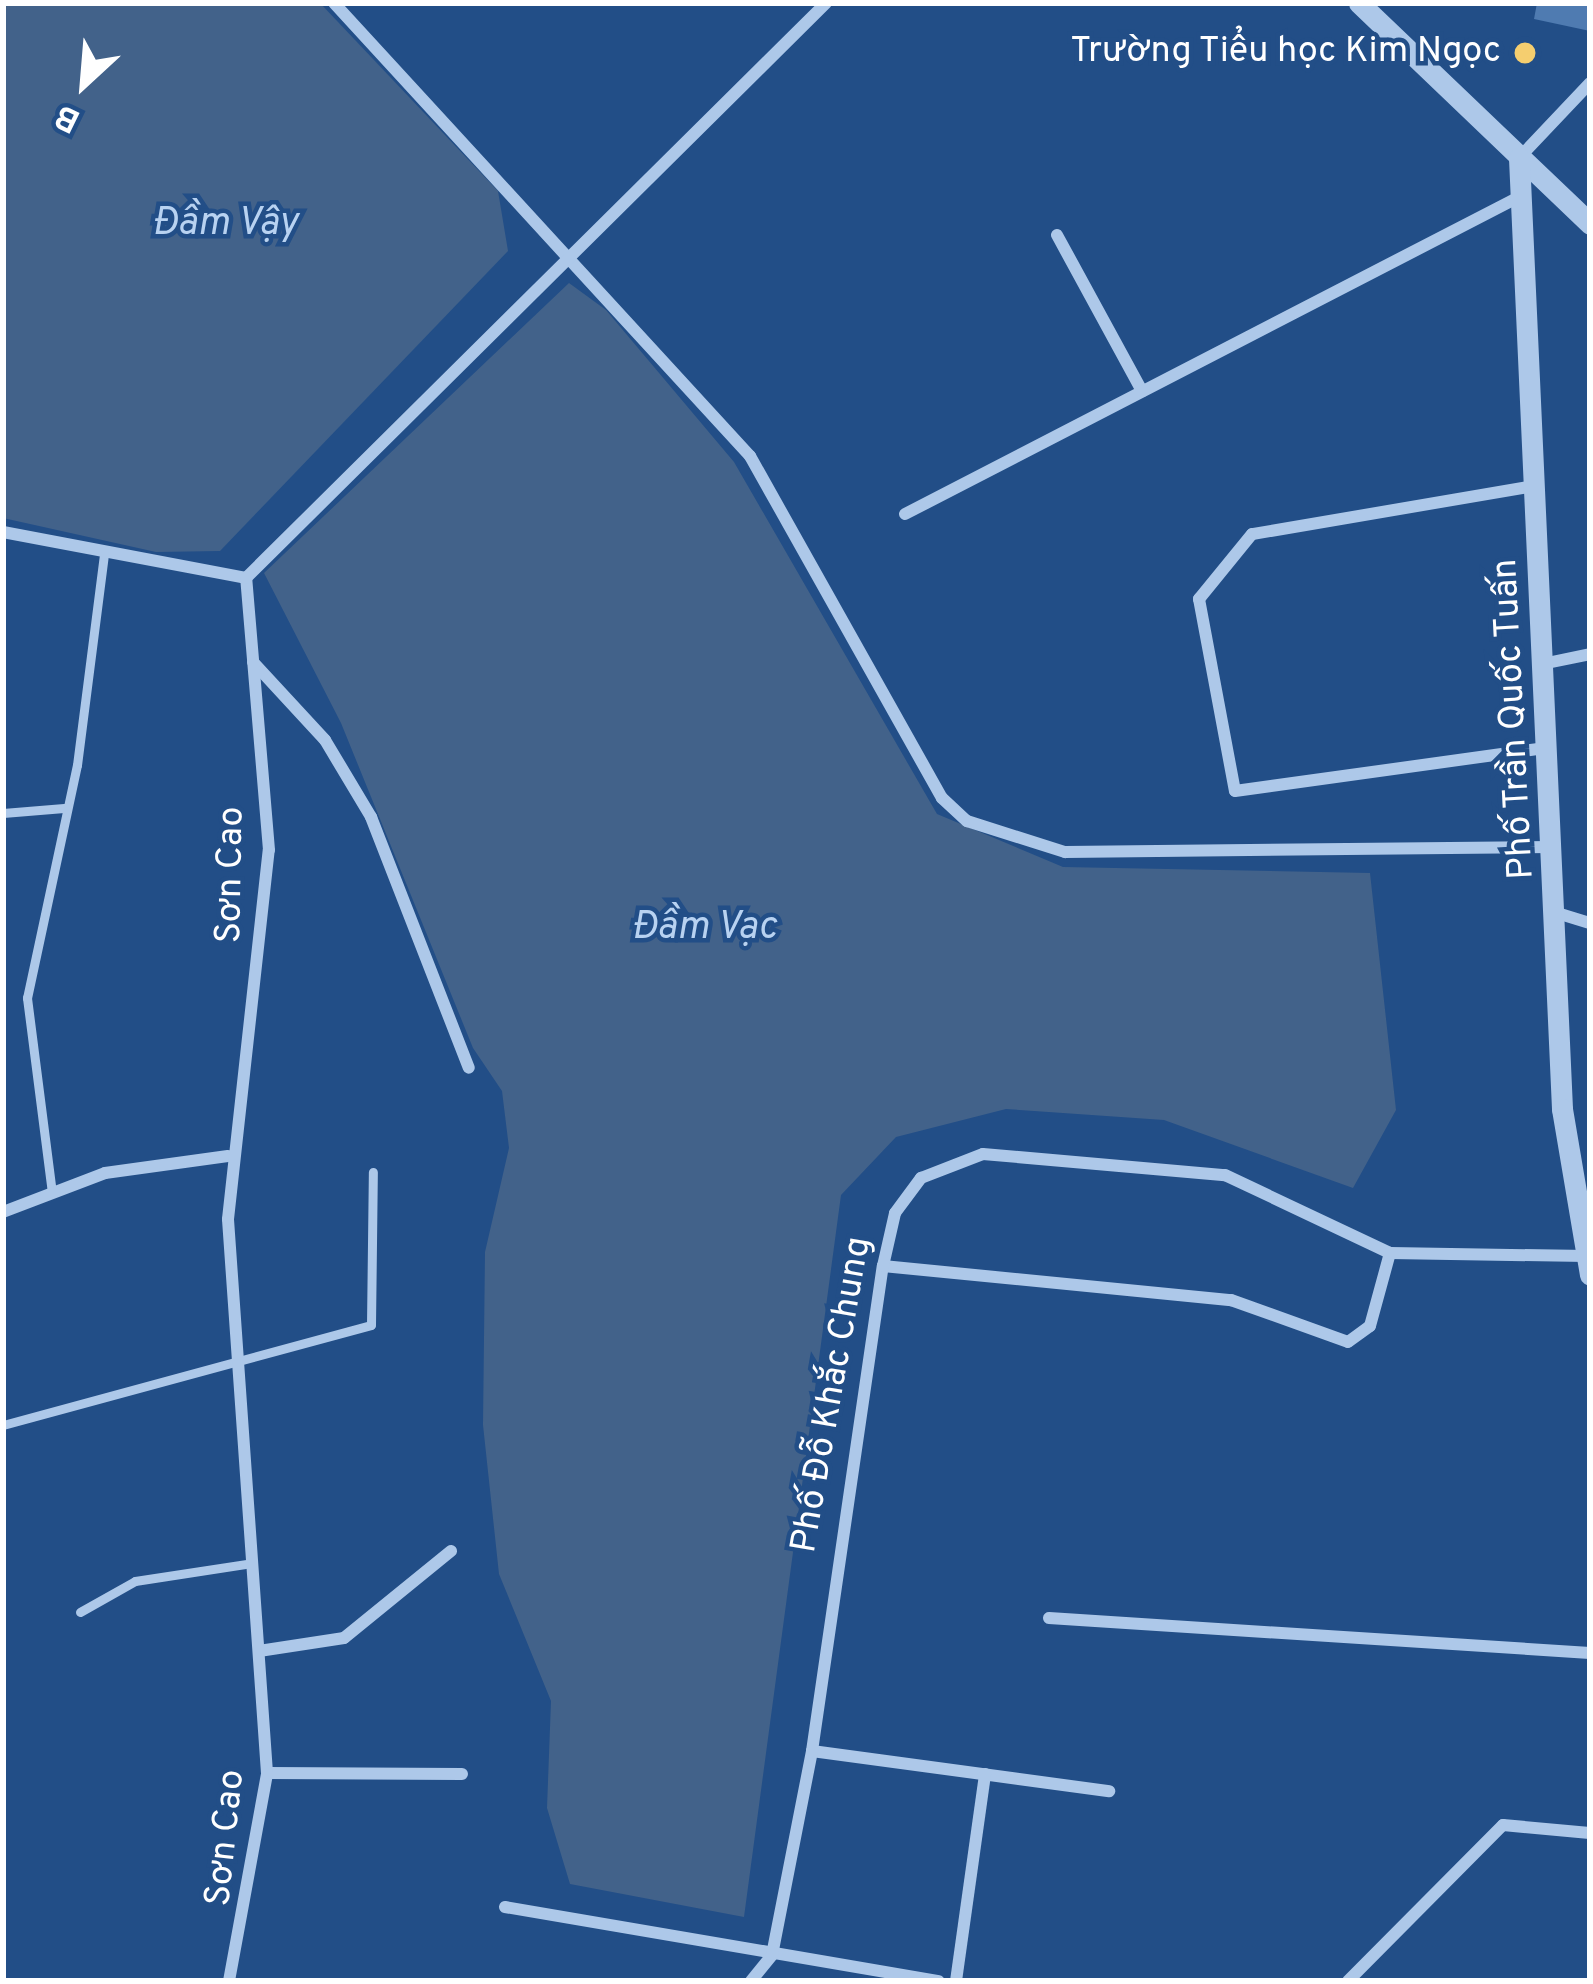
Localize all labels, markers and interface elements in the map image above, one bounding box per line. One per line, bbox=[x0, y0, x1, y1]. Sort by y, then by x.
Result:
north arrow bbox=[24, 24, 144, 144]
place label: Trường Tiểu học Kim Ngọc bbox=[1069, 31, 1501, 75]
marker: Trường Tiểu học Kim Ngọc bbox=[1512, 40, 1538, 66]
text: B bbox=[49, 92, 88, 140]
water label: Đầm Vậy bbox=[151, 202, 299, 248]
street label: Phố Trần Quốc Tuấn bbox=[1485, 556, 1545, 882]
street label: Sơn Cao bbox=[209, 806, 255, 944]
water label: Đầm Vạc bbox=[631, 906, 777, 952]
street label: Phố Đỗ Khắc Chung bbox=[784, 1234, 882, 1556]
street label: Sơn Cao bbox=[198, 1768, 256, 1908]

